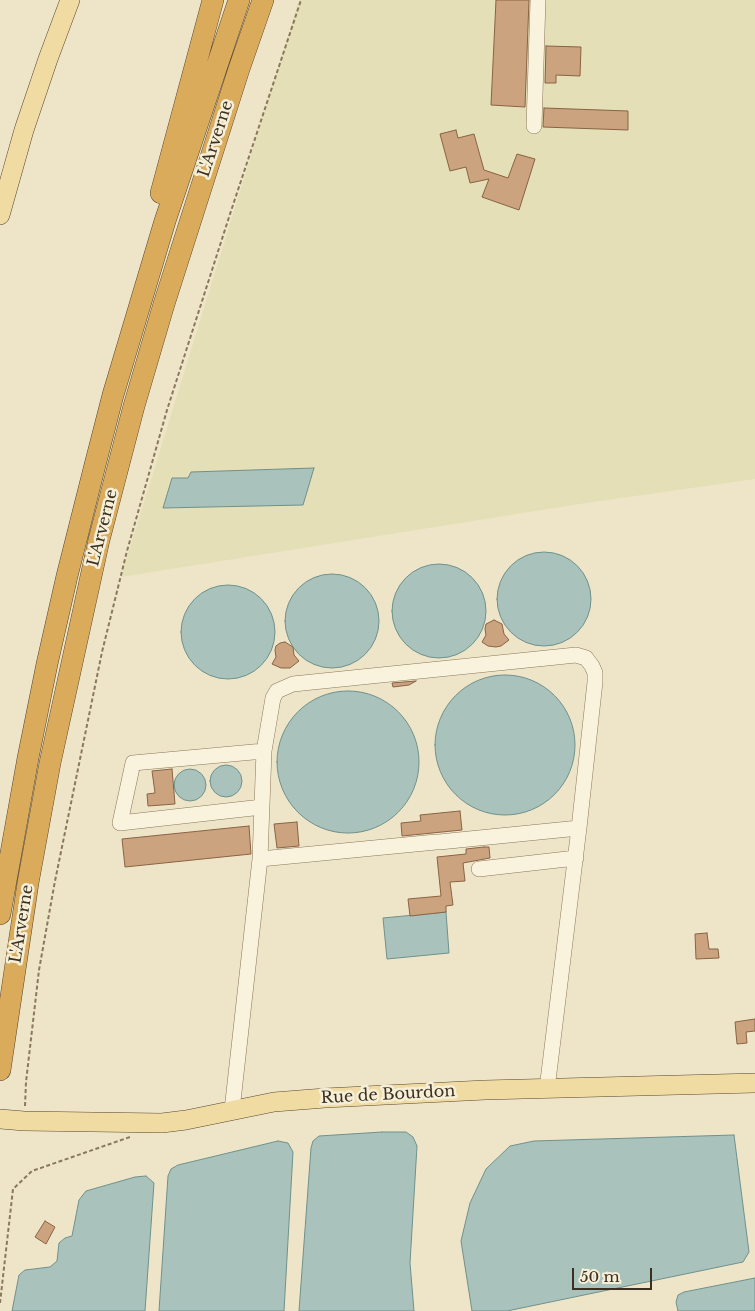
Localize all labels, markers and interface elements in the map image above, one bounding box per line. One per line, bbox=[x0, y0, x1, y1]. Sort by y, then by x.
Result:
street label: L'Arverne bbox=[195, 99, 237, 179]
street label: L'Arverne bbox=[84, 487, 122, 569]
street label: L'Arverne bbox=[6, 884, 38, 964]
street label: Rue de Bourdon bbox=[320, 1082, 456, 1108]
scale bar bbox=[575, 1258, 655, 1290]
text: 50 m bbox=[580, 1267, 620, 1286]

